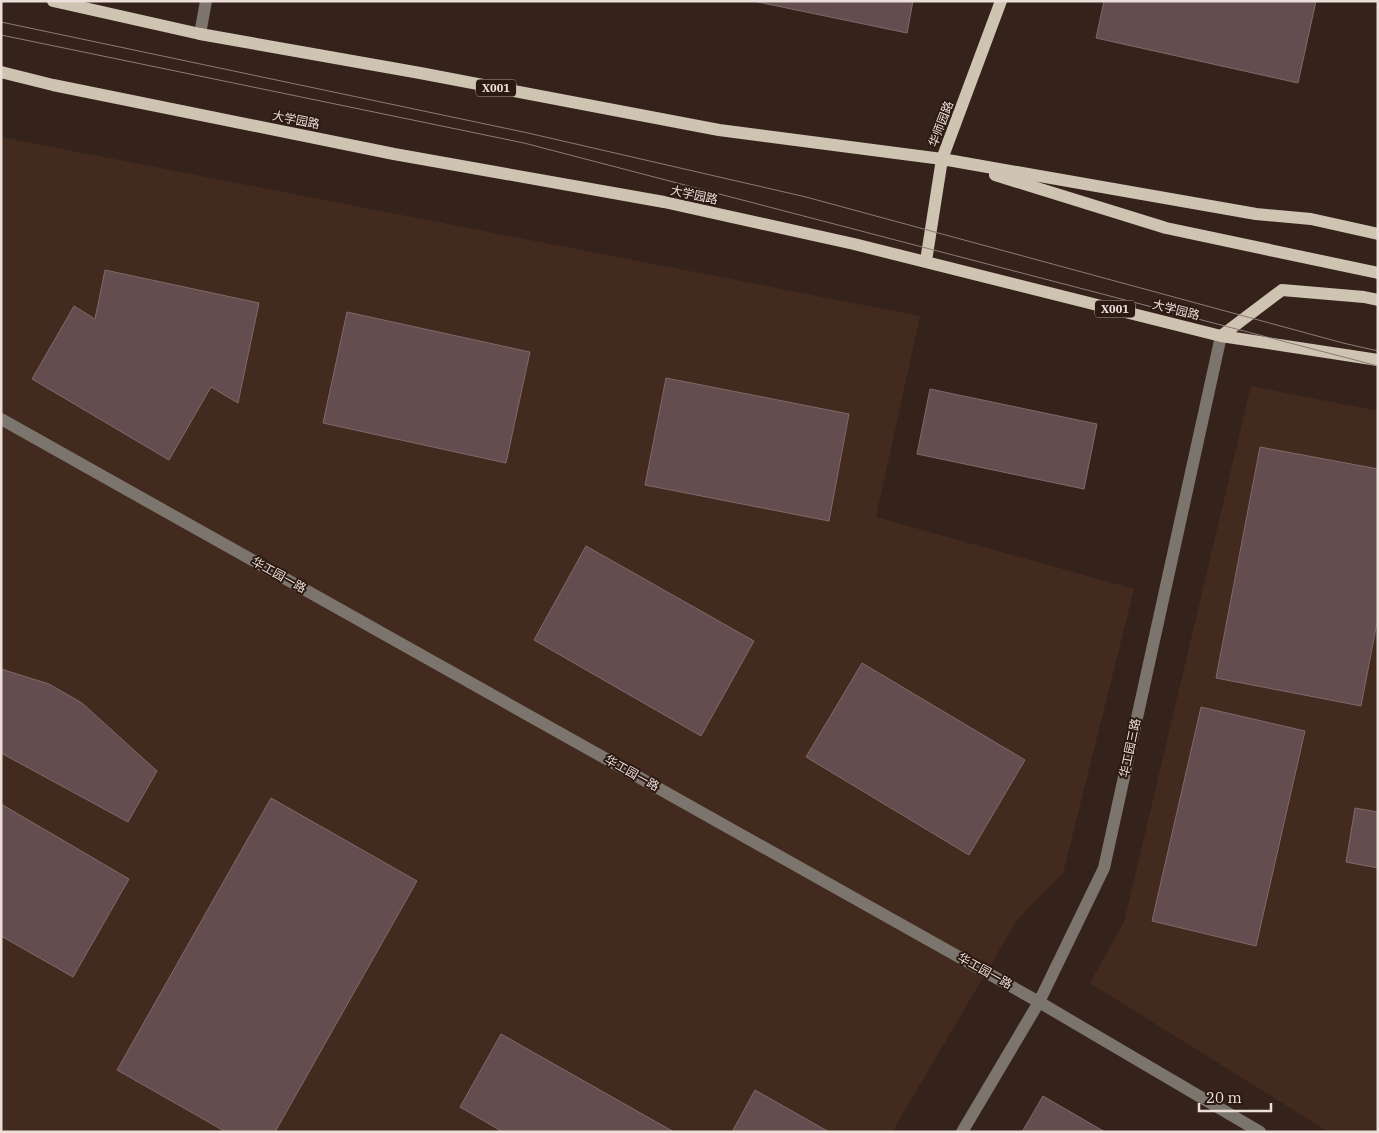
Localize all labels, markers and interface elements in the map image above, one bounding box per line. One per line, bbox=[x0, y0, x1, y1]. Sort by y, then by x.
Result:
road number: X001 bbox=[476, 80, 516, 96]
street label: 华师园路 bbox=[925, 99, 956, 149]
street label: 大学园路 bbox=[271, 108, 321, 131]
street label: 大学园路 bbox=[669, 182, 719, 207]
street label: 大学园路 bbox=[1151, 296, 1201, 323]
road number: X001 bbox=[1095, 300, 1135, 318]
street label: 华工园一路 bbox=[249, 553, 309, 596]
street label: 华工园三路 bbox=[1116, 717, 1143, 779]
street label: 华工园一路 bbox=[602, 751, 662, 794]
street label: 华工园一路 bbox=[955, 949, 1015, 992]
scale bar bbox=[1199, 1080, 1272, 1112]
text: 20 m bbox=[1206, 1088, 1242, 1107]

